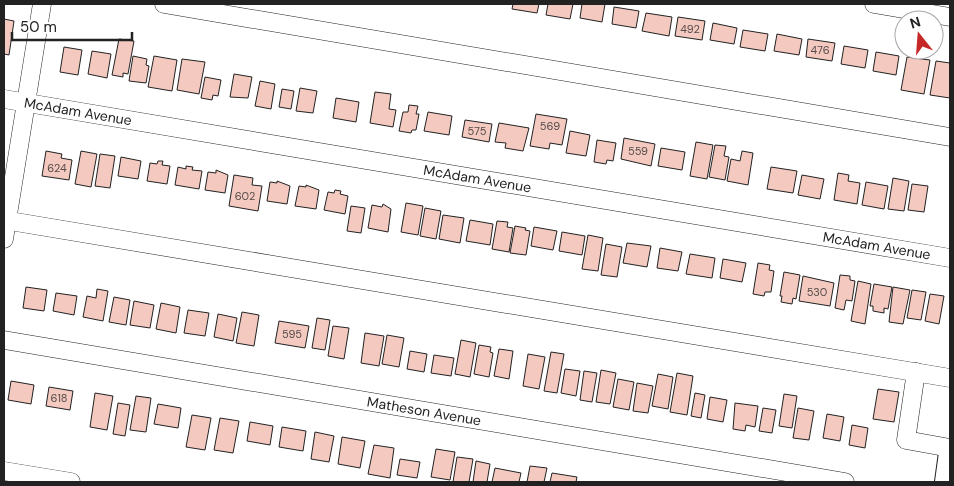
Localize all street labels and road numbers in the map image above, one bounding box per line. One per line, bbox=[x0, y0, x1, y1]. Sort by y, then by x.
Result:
street label: McAdam Avenue bbox=[23, 94, 133, 129]
street label: McAdam Avenue bbox=[422, 161, 533, 196]
street label: McAdam Avenue bbox=[822, 228, 932, 264]
street label: Matheson Avenue bbox=[366, 392, 483, 429]

